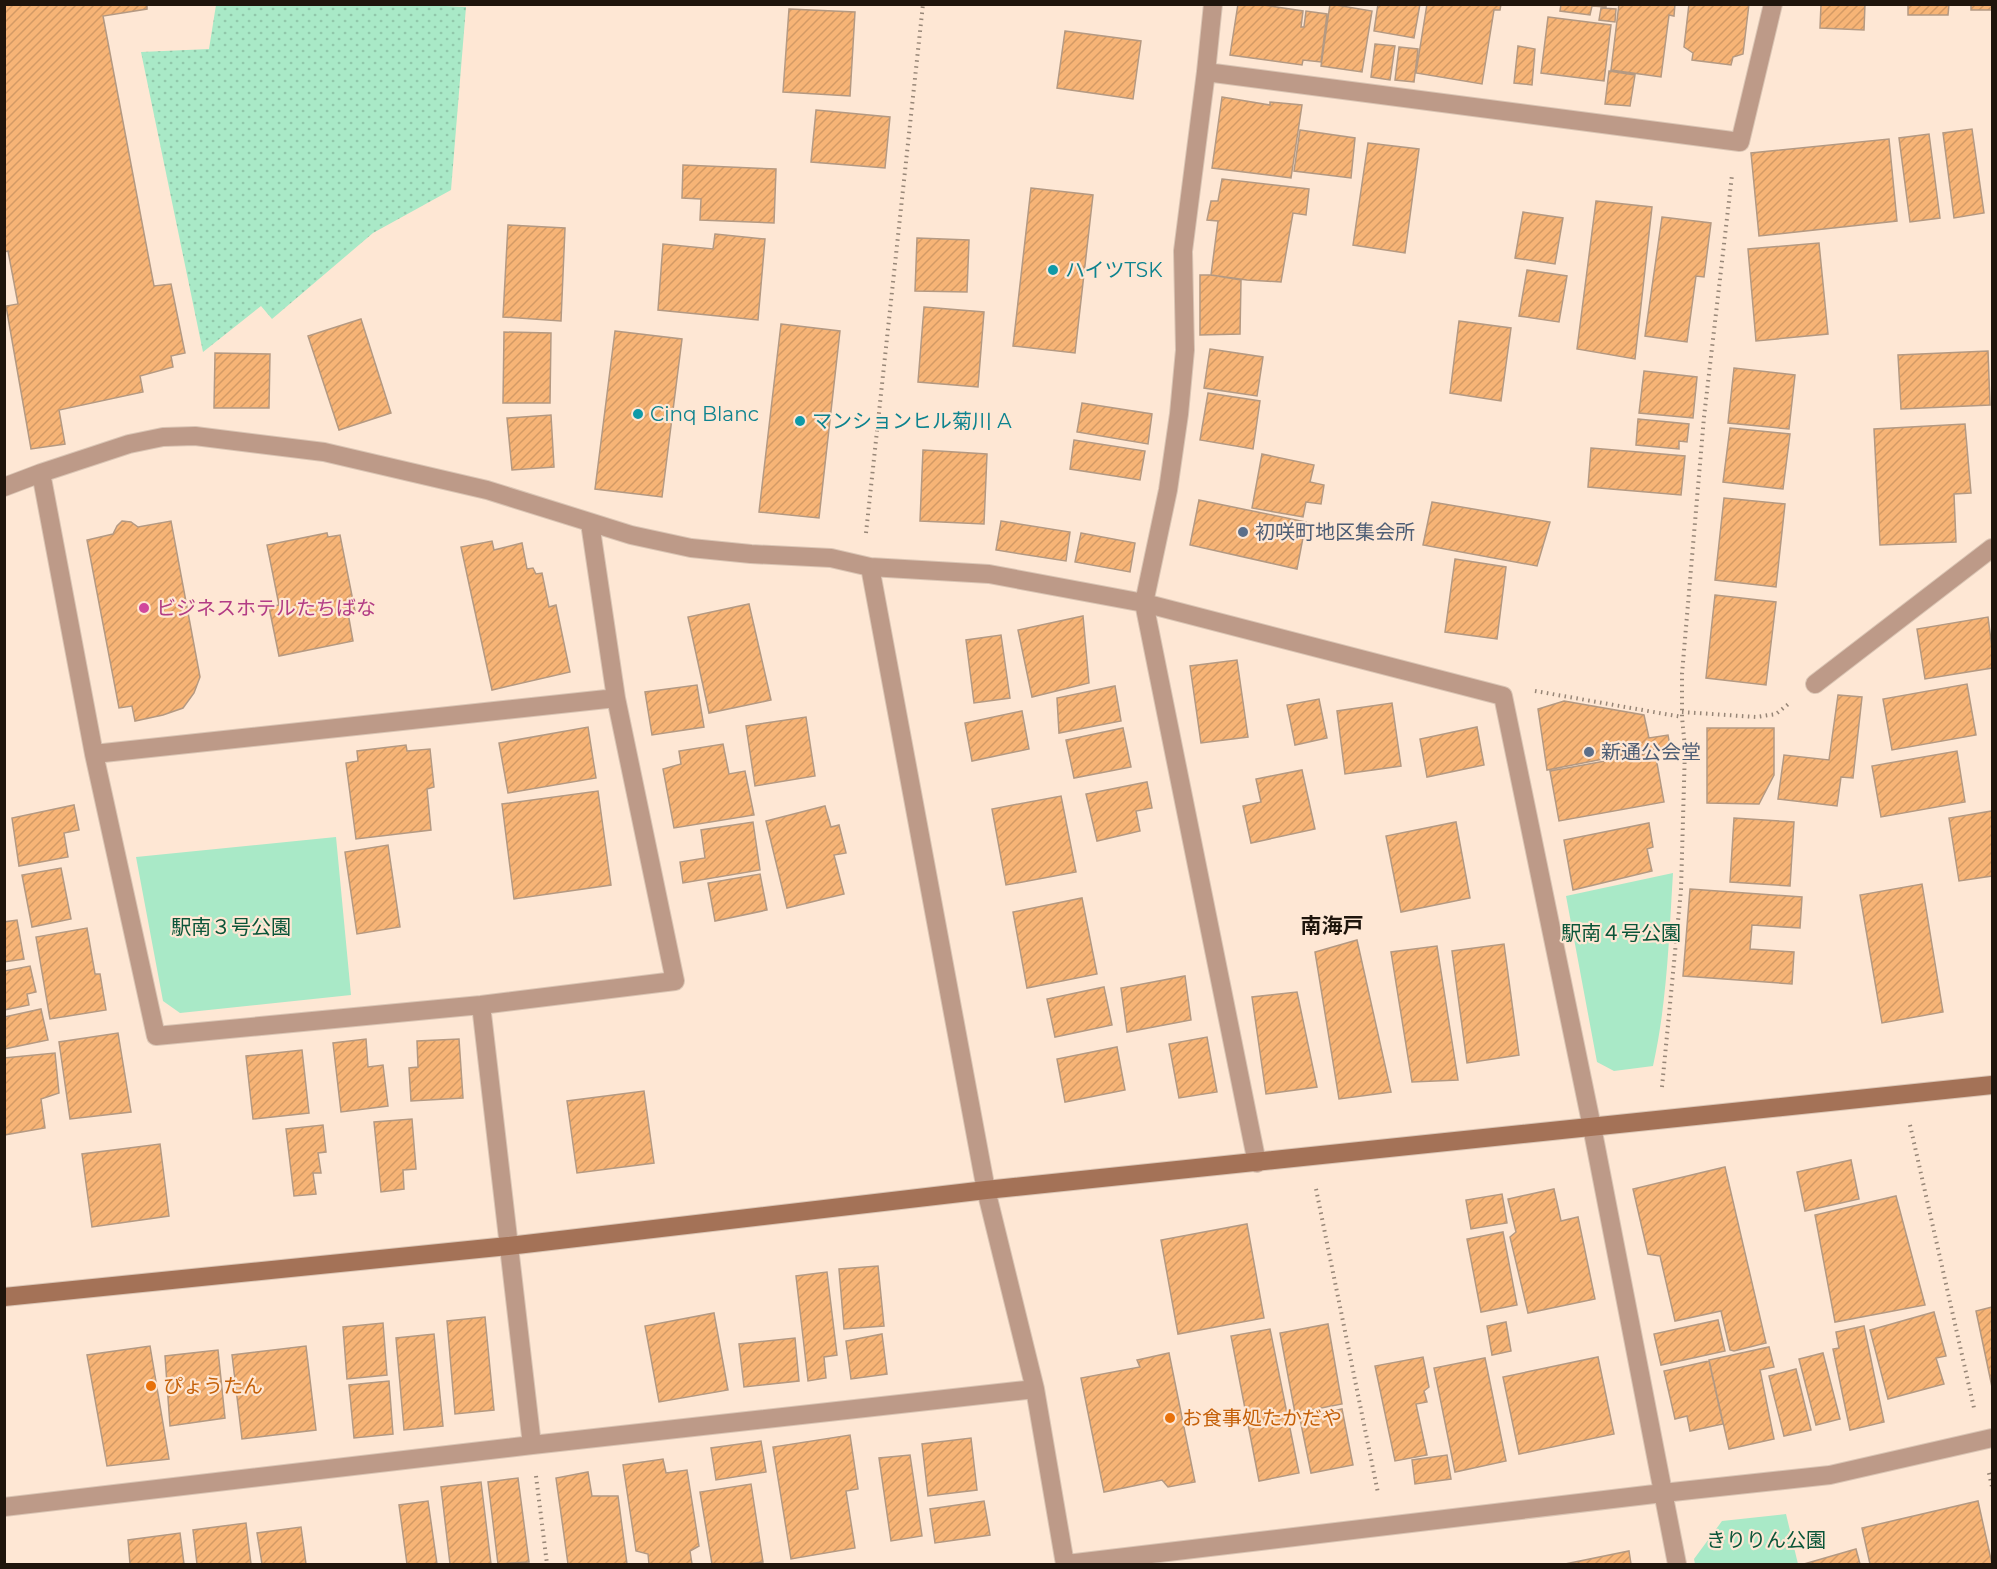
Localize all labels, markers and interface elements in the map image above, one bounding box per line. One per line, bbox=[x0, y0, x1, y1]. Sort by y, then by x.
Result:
place label: ハイツTSK bbox=[1065, 258, 1163, 282]
marker: ハイツTSK bbox=[1046, 263, 1060, 277]
place label: Cinq Blanc bbox=[650, 402, 759, 426]
marker: Cinq Blanc bbox=[631, 407, 645, 421]
place label: マンションヒル菊川 A bbox=[812, 409, 1012, 433]
marker: マンションヒル菊川 A bbox=[793, 414, 807, 428]
place label: 初咲町地区集会所 bbox=[1255, 520, 1415, 544]
marker: 初咲町地区集会所 bbox=[1236, 525, 1250, 539]
place label: ビジネスホテルたちばな bbox=[156, 596, 376, 620]
marker: ビジネスホテルたちばな bbox=[137, 601, 151, 615]
place label: 新通公会堂 bbox=[1601, 740, 1701, 764]
marker: 新通公会堂 bbox=[1582, 745, 1596, 759]
district label: 南海戸 bbox=[1301, 913, 1364, 938]
park label: 駅南３号公園 bbox=[171, 915, 291, 939]
park label: 駅南４号公園 bbox=[1561, 921, 1681, 945]
place label: ぴょうたん bbox=[163, 1374, 263, 1398]
marker: ぴょうたん bbox=[144, 1379, 158, 1393]
place label: お食事処たかだや bbox=[1182, 1406, 1342, 1430]
marker: お食事処たかだや bbox=[1163, 1411, 1177, 1425]
park label: きりりん公園 bbox=[1706, 1528, 1826, 1552]

